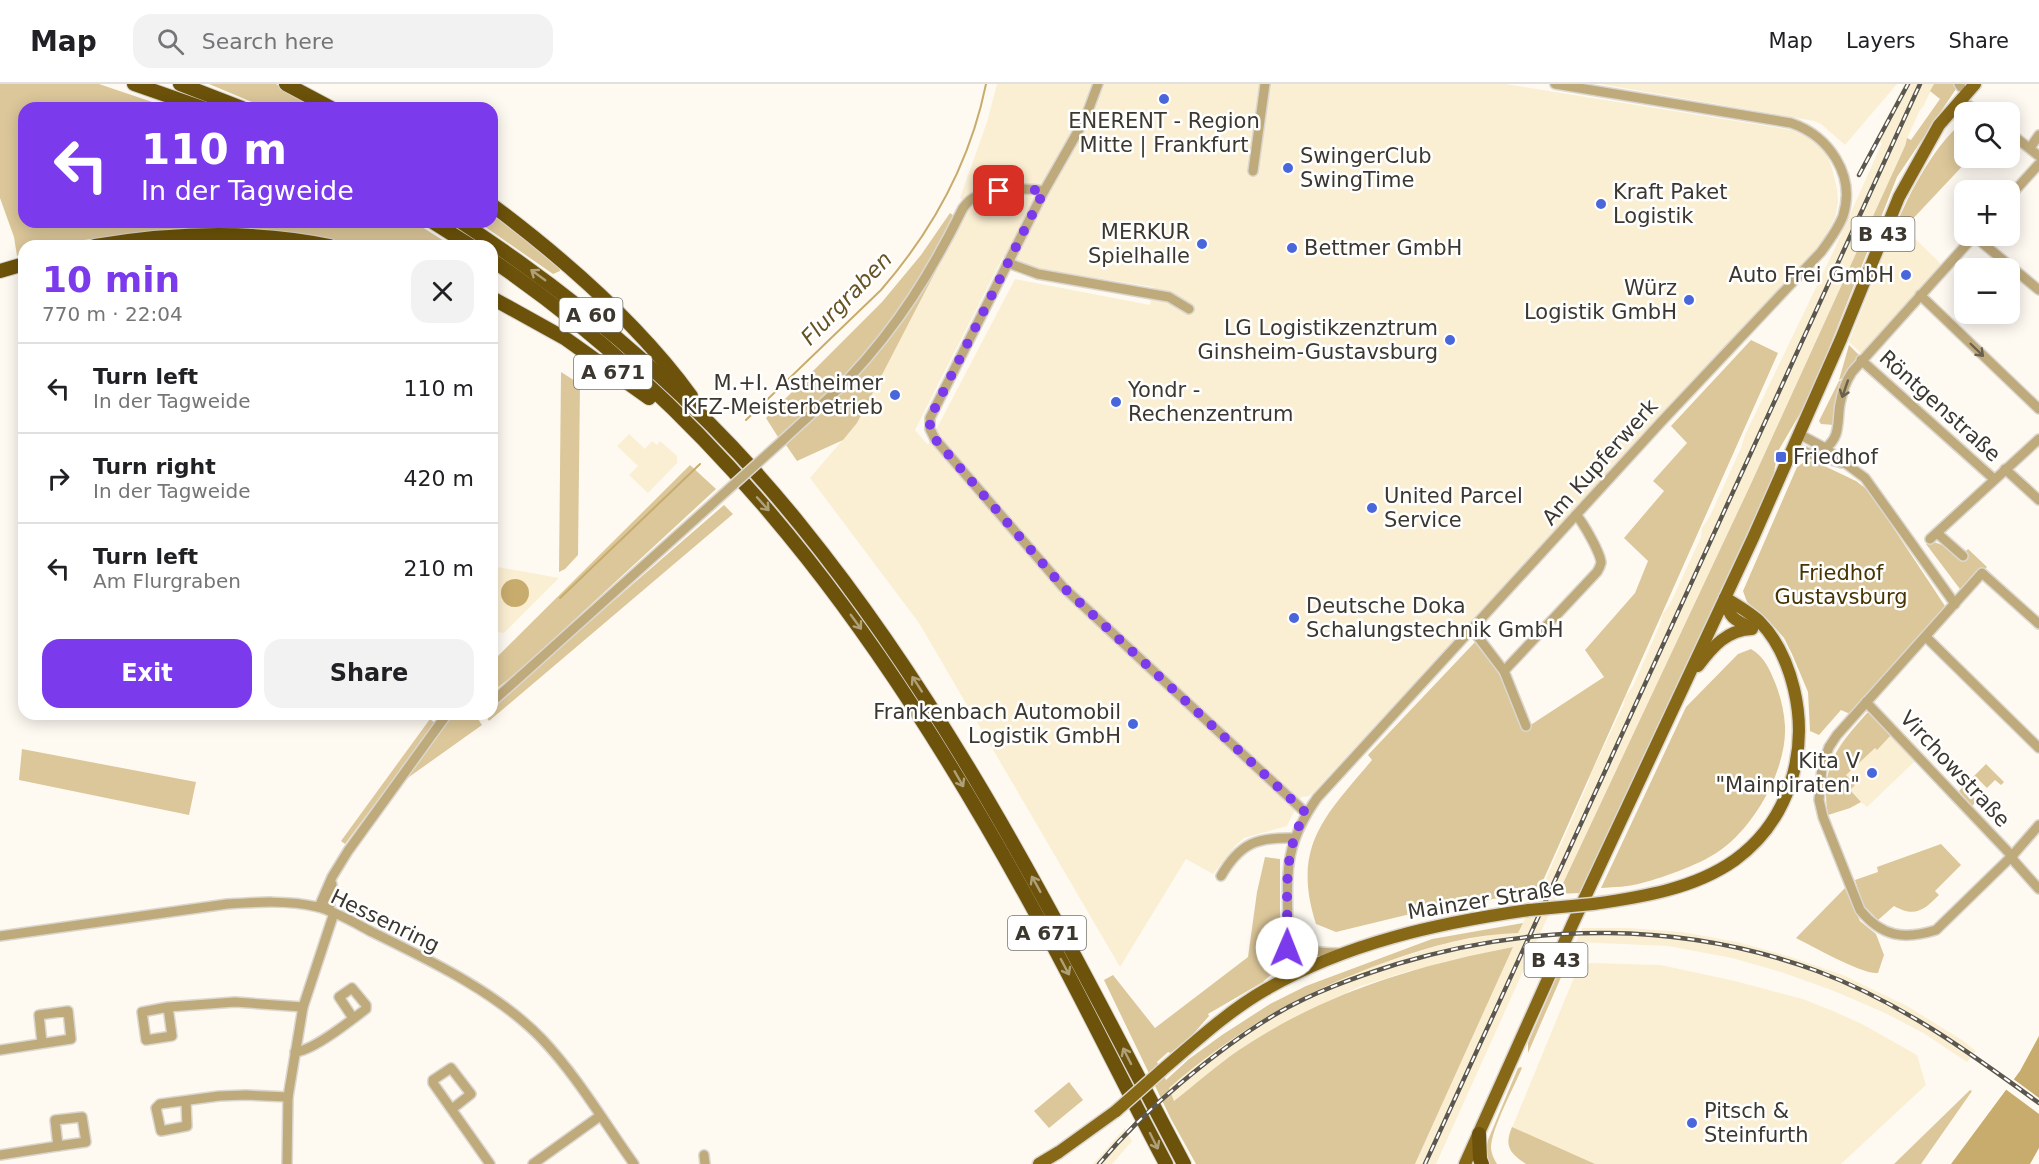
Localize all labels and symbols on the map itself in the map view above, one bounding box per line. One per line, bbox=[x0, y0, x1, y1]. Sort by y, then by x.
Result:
marker: ENERENT - Region Mitte | Frankfurt bbox=[1157, 92, 1171, 106]
place label: ENERENT - Region Mitte | Frankfurt bbox=[1068, 109, 1260, 158]
place label: SwingerClub SwingTime bbox=[1300, 144, 1432, 192]
marker: SwingerClub SwingTime bbox=[1281, 161, 1295, 175]
pin bbox=[973, 165, 1024, 216]
place label: Kraft Paket Logistik bbox=[1613, 180, 1727, 228]
marker: Kraft Paket Logistik bbox=[1594, 197, 1608, 211]
road number: B 43 bbox=[1852, 217, 1914, 251]
place label: MERKUR Spielhalle bbox=[1088, 220, 1190, 268]
place label: Bettmer GmbH bbox=[1304, 236, 1462, 260]
marker: MERKUR Spielhalle bbox=[1195, 237, 1209, 251]
marker: Bettmer GmbH bbox=[1285, 241, 1299, 255]
water label: Flurgraben bbox=[796, 247, 897, 350]
place label: Auto Frei GmbH bbox=[1729, 263, 1894, 287]
marker: Auto Frei GmbH bbox=[1899, 268, 1913, 282]
one-way arrow bbox=[530, 269, 546, 282]
place label: Würz Logistik GmbH bbox=[1524, 276, 1677, 324]
marker: Würz Logistik GmbH bbox=[1682, 293, 1696, 307]
road number: A 60 bbox=[560, 298, 622, 332]
place label: LG Logistikzenztrum Ginsheim-Gustavsburg bbox=[1198, 316, 1438, 364]
marker: LG Logistikzenztrum Ginsheim-Gustavsburg bbox=[1443, 333, 1457, 347]
one-way arrow bbox=[1970, 342, 1985, 357]
street label: Röntgenstraße bbox=[1875, 345, 2005, 467]
road number: A 671 bbox=[574, 355, 652, 389]
place label: M.+I. Astheimer KFZ-Meisterbetrieb bbox=[683, 371, 883, 419]
place label: Yondr - Rechenzentrum bbox=[1127, 378, 1294, 426]
one-way arrow bbox=[1838, 379, 1849, 398]
marker: M.+I. Astheimer KFZ-Meisterbetrieb bbox=[888, 388, 902, 402]
street label: Am Kupferwerk bbox=[1537, 394, 1663, 530]
marker: Yondr - Rechenzentrum bbox=[1109, 395, 1123, 409]
place label: Friedhof bbox=[1793, 445, 1878, 469]
marker: Friedhof bbox=[1774, 450, 1788, 464]
place label: United Parcel Service bbox=[1384, 484, 1523, 532]
one-way arrow bbox=[756, 497, 770, 512]
marker: United Parcel Service bbox=[1365, 501, 1379, 515]
park label: Friedhof Gustavsburg bbox=[1774, 561, 1908, 609]
place label: Deutsche Doka Schalungstechnik GmbH bbox=[1306, 594, 1564, 642]
marker: Deutsche Doka Schalungstechnik GmbH bbox=[1287, 611, 1301, 625]
one-way arrow bbox=[850, 613, 862, 629]
one-way arrow bbox=[911, 676, 923, 693]
place label: Frankenbach Automobil Logistik GmbH bbox=[873, 700, 1121, 748]
street label: Virchowstraße bbox=[1895, 706, 2015, 832]
marker: Frankenbach Automobil Logistik GmbH bbox=[1126, 717, 1140, 731]
place label: Kita V "Mainpiraten" bbox=[1715, 749, 1861, 797]
marker: Kita V "Mainpiraten" bbox=[1865, 766, 1879, 780]
one-way arrow bbox=[953, 770, 965, 787]
one-way arrow bbox=[1030, 876, 1042, 893]
street label: Mainzer Straße bbox=[1406, 876, 1566, 924]
street label: Hessenring bbox=[327, 884, 443, 958]
road number: A 671 bbox=[1008, 916, 1086, 950]
position arrow bbox=[1255, 916, 1319, 980]
road number: B 43 bbox=[1524, 943, 1588, 977]
one-way arrow bbox=[1059, 958, 1071, 975]
one-way arrow bbox=[1121, 1048, 1133, 1066]
place label: Pitsch & Steinfurth bbox=[1704, 1099, 1809, 1147]
marker: Pitsch & Steinfurth bbox=[1685, 1116, 1699, 1130]
one-way arrow bbox=[1149, 1131, 1160, 1149]

